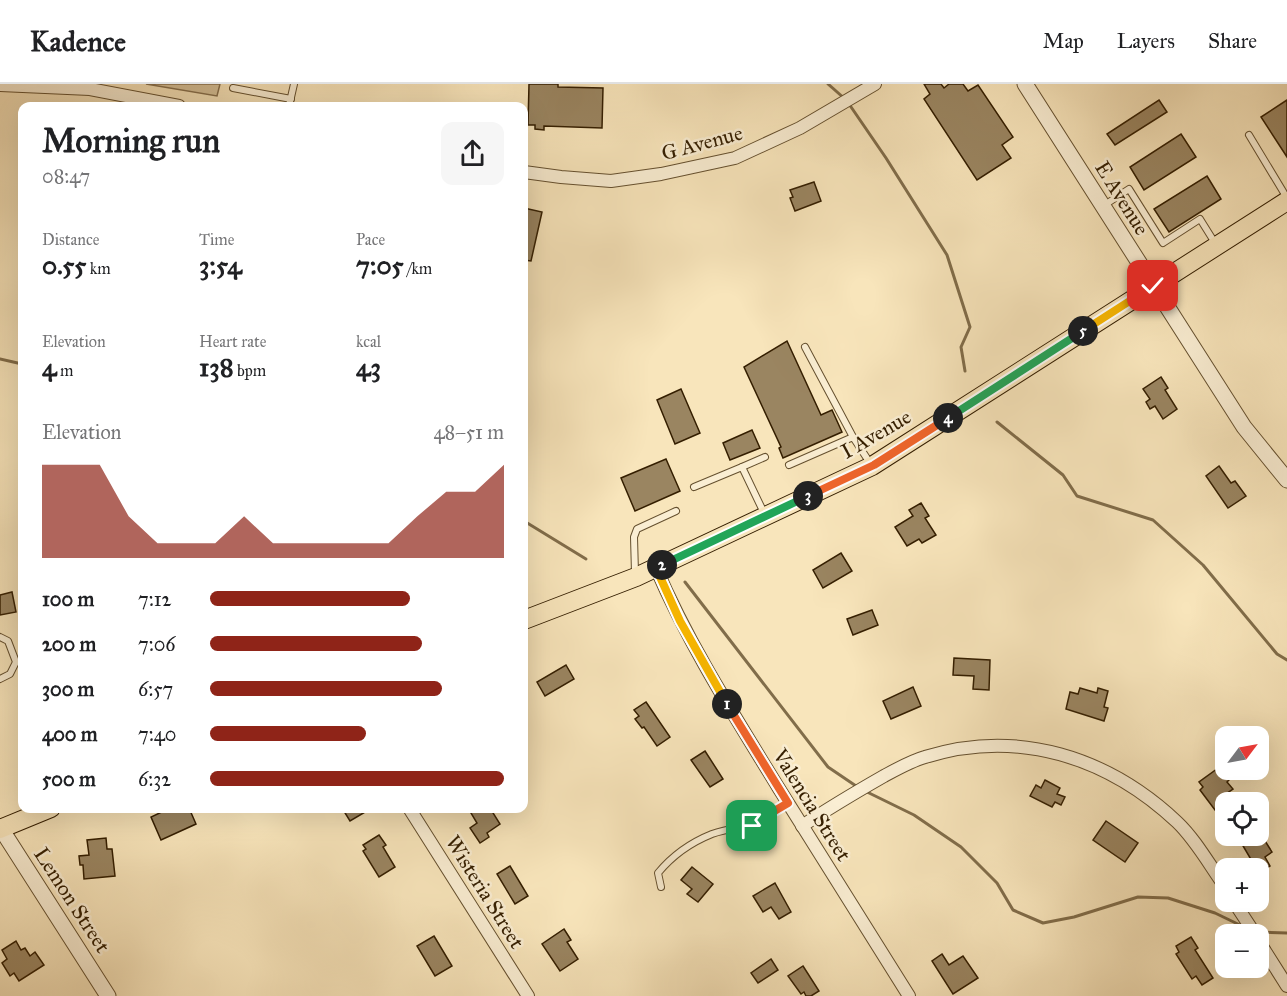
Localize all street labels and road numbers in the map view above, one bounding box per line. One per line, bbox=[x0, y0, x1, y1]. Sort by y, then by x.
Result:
street label: G Avenue bbox=[659, 120, 746, 166]
street label: E Avenue bbox=[1089, 156, 1155, 240]
street label: I Avenue bbox=[836, 403, 916, 464]
street label: Valencia Street bbox=[767, 743, 857, 867]
street label: Wisteria Street bbox=[440, 831, 530, 954]
street label: Lemon Street bbox=[28, 842, 116, 958]

